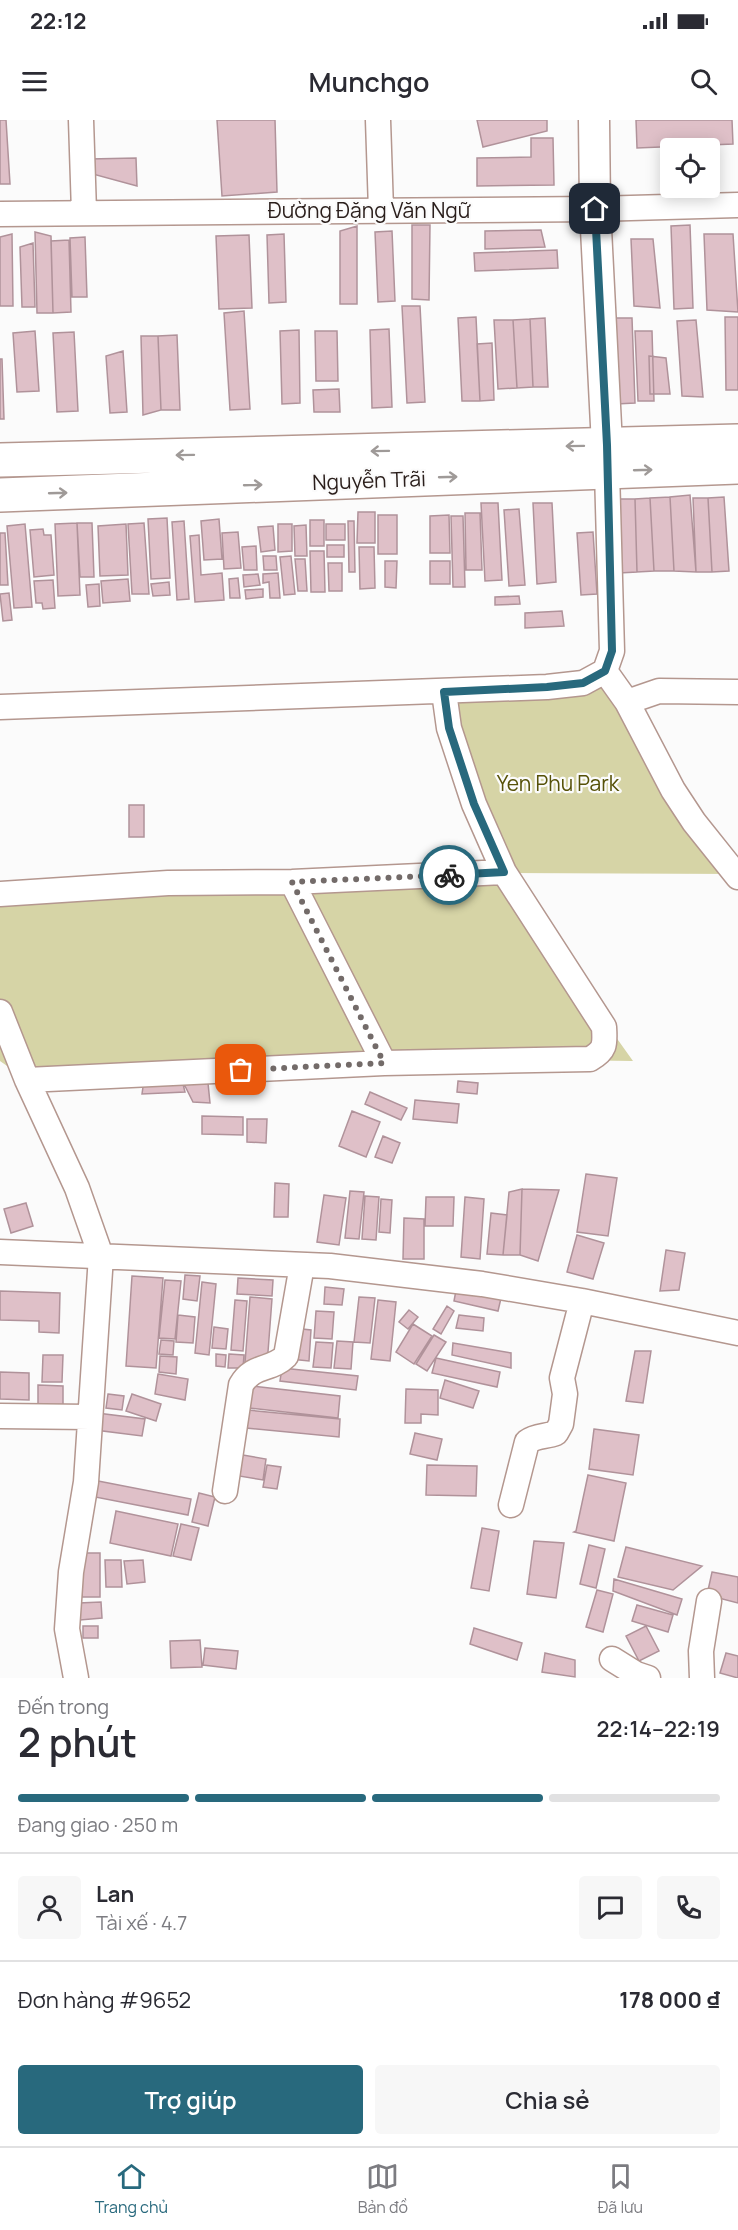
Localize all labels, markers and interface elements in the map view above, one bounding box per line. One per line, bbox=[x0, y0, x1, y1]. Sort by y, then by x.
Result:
text: 22:12 bbox=[30, 6, 86, 36]
text: Munchgo bbox=[309, 63, 429, 100]
icon: menu bbox=[18, 65, 51, 98]
icon: search bbox=[687, 65, 720, 98]
map controls bbox=[660, 138, 720, 198]
button: locate bbox=[660, 138, 720, 198]
pin bbox=[569, 183, 620, 234]
icon: home bbox=[578, 192, 611, 225]
street label: Đường Đặng Văn Ngữ bbox=[268, 196, 471, 224]
one-way arrow bbox=[565, 440, 585, 452]
one-way arrow bbox=[370, 445, 390, 456]
one-way arrow bbox=[175, 450, 195, 461]
street label: Nguyễn Trãi bbox=[312, 464, 426, 496]
one-way arrow bbox=[633, 464, 652, 475]
one-way arrow bbox=[438, 471, 458, 483]
one-way arrow bbox=[243, 479, 263, 490]
one-way arrow bbox=[48, 487, 68, 498]
park label: Yen Phu Park bbox=[497, 769, 620, 797]
courier bbox=[419, 845, 479, 905]
icon: bike bbox=[433, 859, 466, 892]
pin bbox=[215, 1044, 266, 1095]
icon: bag bbox=[224, 1053, 257, 1086]
text: Đến trong bbox=[18, 1693, 109, 1720]
text: 22:14–22:19 bbox=[597, 1714, 720, 1744]
text: 2 phút bbox=[18, 1715, 137, 1769]
text: Đang giao · 250 m bbox=[18, 1811, 178, 1838]
button: person bbox=[18, 1876, 81, 1939]
button: chat bbox=[579, 1876, 642, 1939]
button: phone bbox=[657, 1876, 720, 1939]
text: Lan bbox=[96, 1879, 134, 1909]
text: Tài xế · 4.7 bbox=[96, 1909, 187, 1936]
text: Đơn hàng #9652 bbox=[18, 1985, 191, 2015]
text: 178 000 ₫ bbox=[619, 1985, 720, 2015]
button: Trợ giúp bbox=[18, 2065, 363, 2134]
button: Chia sẻ bbox=[375, 2065, 720, 2134]
tab: Trang chủ bbox=[95, 2160, 168, 2218]
tab: Bản đồ bbox=[358, 2160, 408, 2218]
tab: Đã lưu bbox=[598, 2160, 643, 2218]

